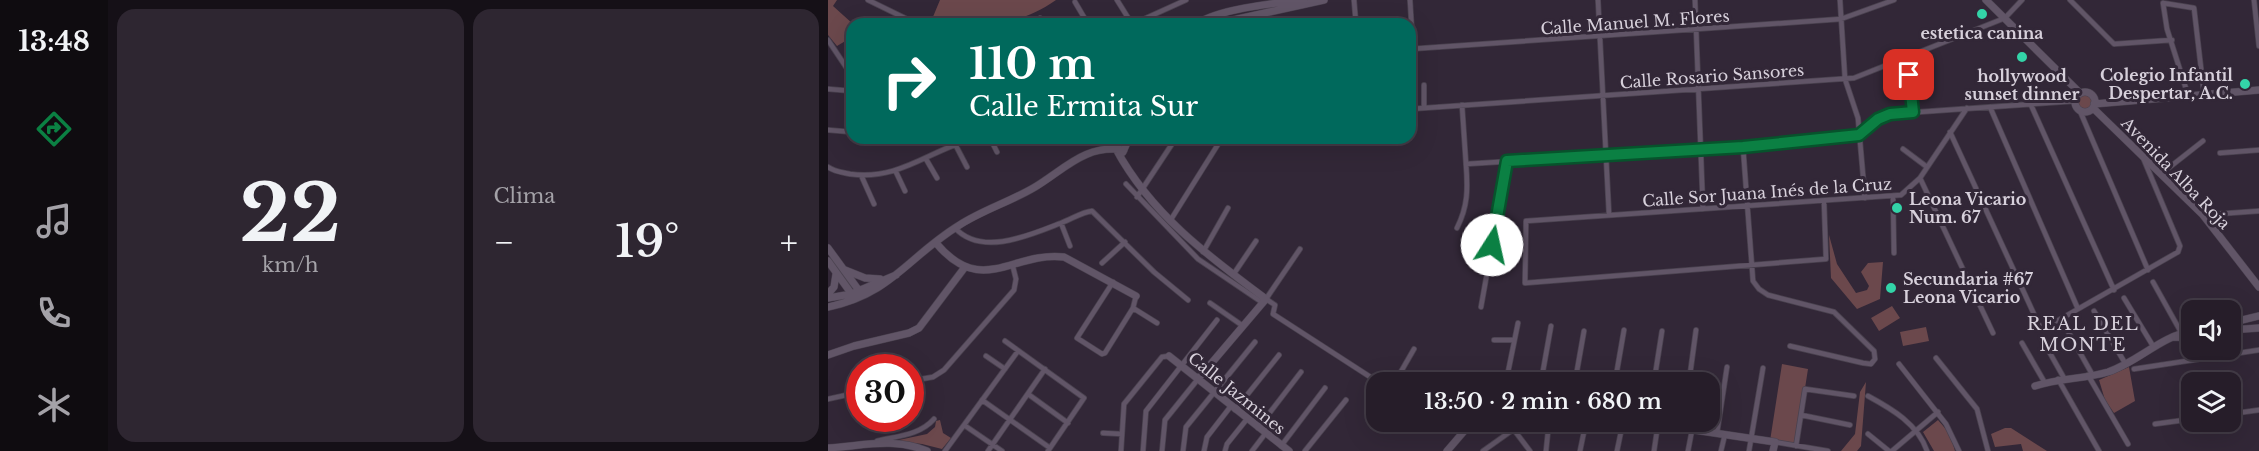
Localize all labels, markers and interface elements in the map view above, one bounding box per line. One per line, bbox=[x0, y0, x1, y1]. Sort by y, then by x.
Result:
street label: Calle Manuel M. Flores bbox=[1540, 5, 1730, 39]
marker: estetica canina bbox=[1975, 7, 1989, 21]
place label: estetica canina bbox=[1920, 23, 2044, 43]
text: 13:48 bbox=[18, 25, 90, 58]
text: 110 m bbox=[969, 38, 1095, 90]
icon: right bbox=[870, 42, 948, 120]
pin bbox=[1883, 49, 1934, 100]
marker: hollywood sunset dinner bbox=[2015, 50, 2029, 64]
icon: arrive bbox=[1892, 58, 1925, 91]
street label: Calle Rosario Sansores bbox=[1619, 60, 1805, 92]
place label: Colegio Infantil Despertar, A.C. bbox=[2100, 65, 2233, 103]
place label: hollywood sunset dinner bbox=[1964, 66, 2080, 104]
marker: Colegio Infantil Despertar, A.C. bbox=[2238, 77, 2252, 91]
text: Calle Ermita Sur bbox=[969, 90, 1198, 123]
icon: directions bbox=[33, 108, 75, 150]
street label: Avenida Alba Roja bbox=[2117, 112, 2235, 233]
text: 22 bbox=[239, 165, 341, 262]
street label: Calle Sor Juana Inés de la Cruz bbox=[1642, 173, 1893, 211]
text: Clima bbox=[494, 184, 555, 208]
place label: Leona Vicario Num. 67 bbox=[1909, 189, 2026, 227]
icon: music bbox=[33, 200, 75, 242]
marker: Leona Vicario Num. 67 bbox=[1890, 201, 1904, 215]
text: 19° bbox=[615, 213, 680, 269]
position arrow bbox=[1460, 213, 1524, 277]
text: − bbox=[494, 222, 514, 263]
text: + bbox=[780, 222, 798, 263]
text: km/h bbox=[262, 253, 319, 277]
place label: Secundaria #67 Leona Vicario bbox=[1903, 269, 2033, 307]
marker: Secundaria #67 Leona Vicario bbox=[1884, 281, 1898, 295]
icon: phone bbox=[33, 292, 75, 334]
map controls bbox=[2181, 300, 2241, 432]
button: sound bbox=[2181, 300, 2241, 360]
district label: REAL DEL MONTE bbox=[2027, 313, 2139, 356]
street label: Calle Jazmines bbox=[1184, 348, 1290, 438]
speed limit sign: 30 bbox=[846, 354, 924, 432]
button: layers bbox=[2181, 372, 2241, 432]
icon: climate bbox=[33, 384, 75, 426]
text: 13:50 · 2 min · 680 m bbox=[1424, 388, 1662, 415]

